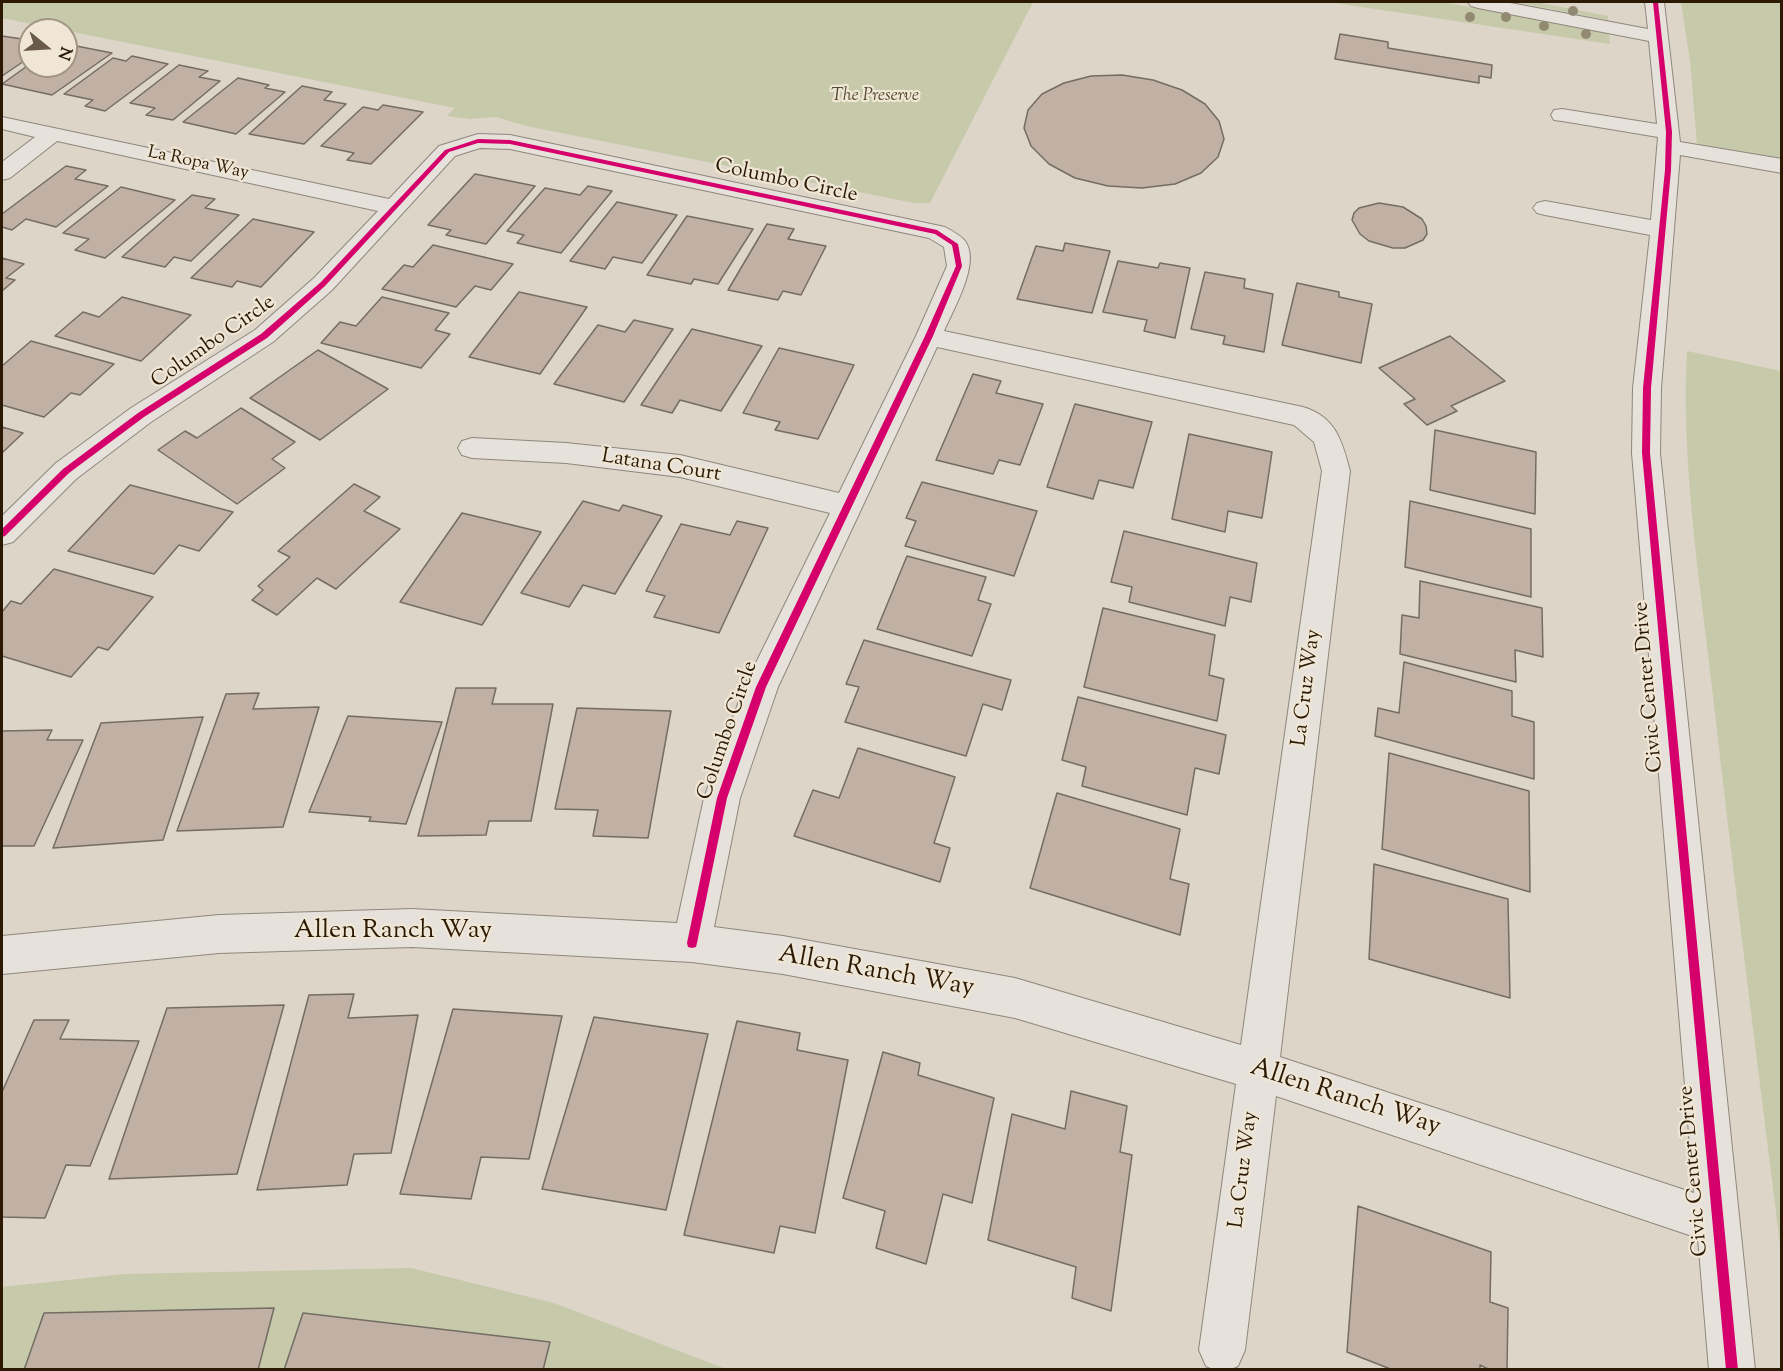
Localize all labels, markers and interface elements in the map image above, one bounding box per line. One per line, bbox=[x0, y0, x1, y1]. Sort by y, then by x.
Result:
north arrow bbox=[18, 18, 78, 78]
text: N bbox=[51, 43, 77, 63]
park label: The Preserve bbox=[831, 86, 919, 108]
street label: La Ropa Way bbox=[145, 143, 251, 185]
street label: Columbo Circle bbox=[712, 155, 860, 209]
street label: Columbo Circle bbox=[147, 291, 281, 395]
street label: Latana Court bbox=[600, 445, 722, 489]
street label: Civic Center Drive bbox=[1630, 600, 1670, 774]
street label: La Cruz Way bbox=[1288, 628, 1328, 748]
street label: Columbo Circle bbox=[693, 658, 765, 804]
street label: Allen Ranch Way bbox=[294, 917, 492, 949]
street label: Allen Ranch Way bbox=[776, 940, 976, 1006]
street label: Allen Ranch Way bbox=[1246, 1053, 1444, 1145]
street label: Civic Center Drive bbox=[1675, 1084, 1715, 1258]
street label: La Cruz Way bbox=[1225, 1110, 1265, 1230]

